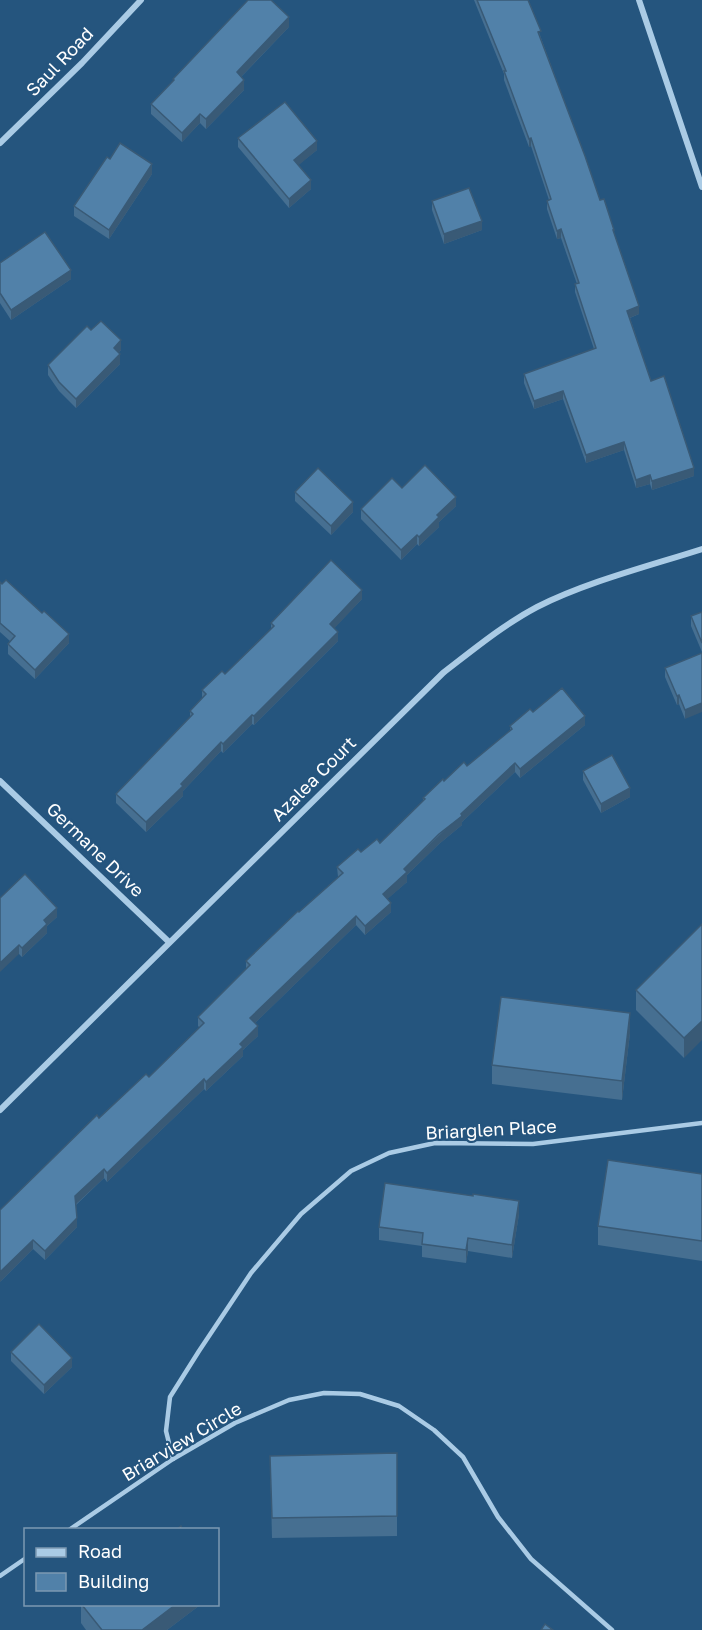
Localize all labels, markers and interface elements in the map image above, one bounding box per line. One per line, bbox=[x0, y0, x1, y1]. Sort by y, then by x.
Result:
street label: Saul Road bbox=[21, 22, 97, 100]
street label: Azalea Court bbox=[266, 731, 360, 825]
street label: Germane Drive bbox=[42, 797, 149, 901]
street label: Briarglen Place bbox=[425, 1115, 557, 1143]
street label: Briarview Circle bbox=[118, 1397, 245, 1485]
legend bbox=[24, 1528, 219, 1606]
text: Road bbox=[78, 1540, 122, 1562]
text: Building bbox=[78, 1570, 149, 1592]

